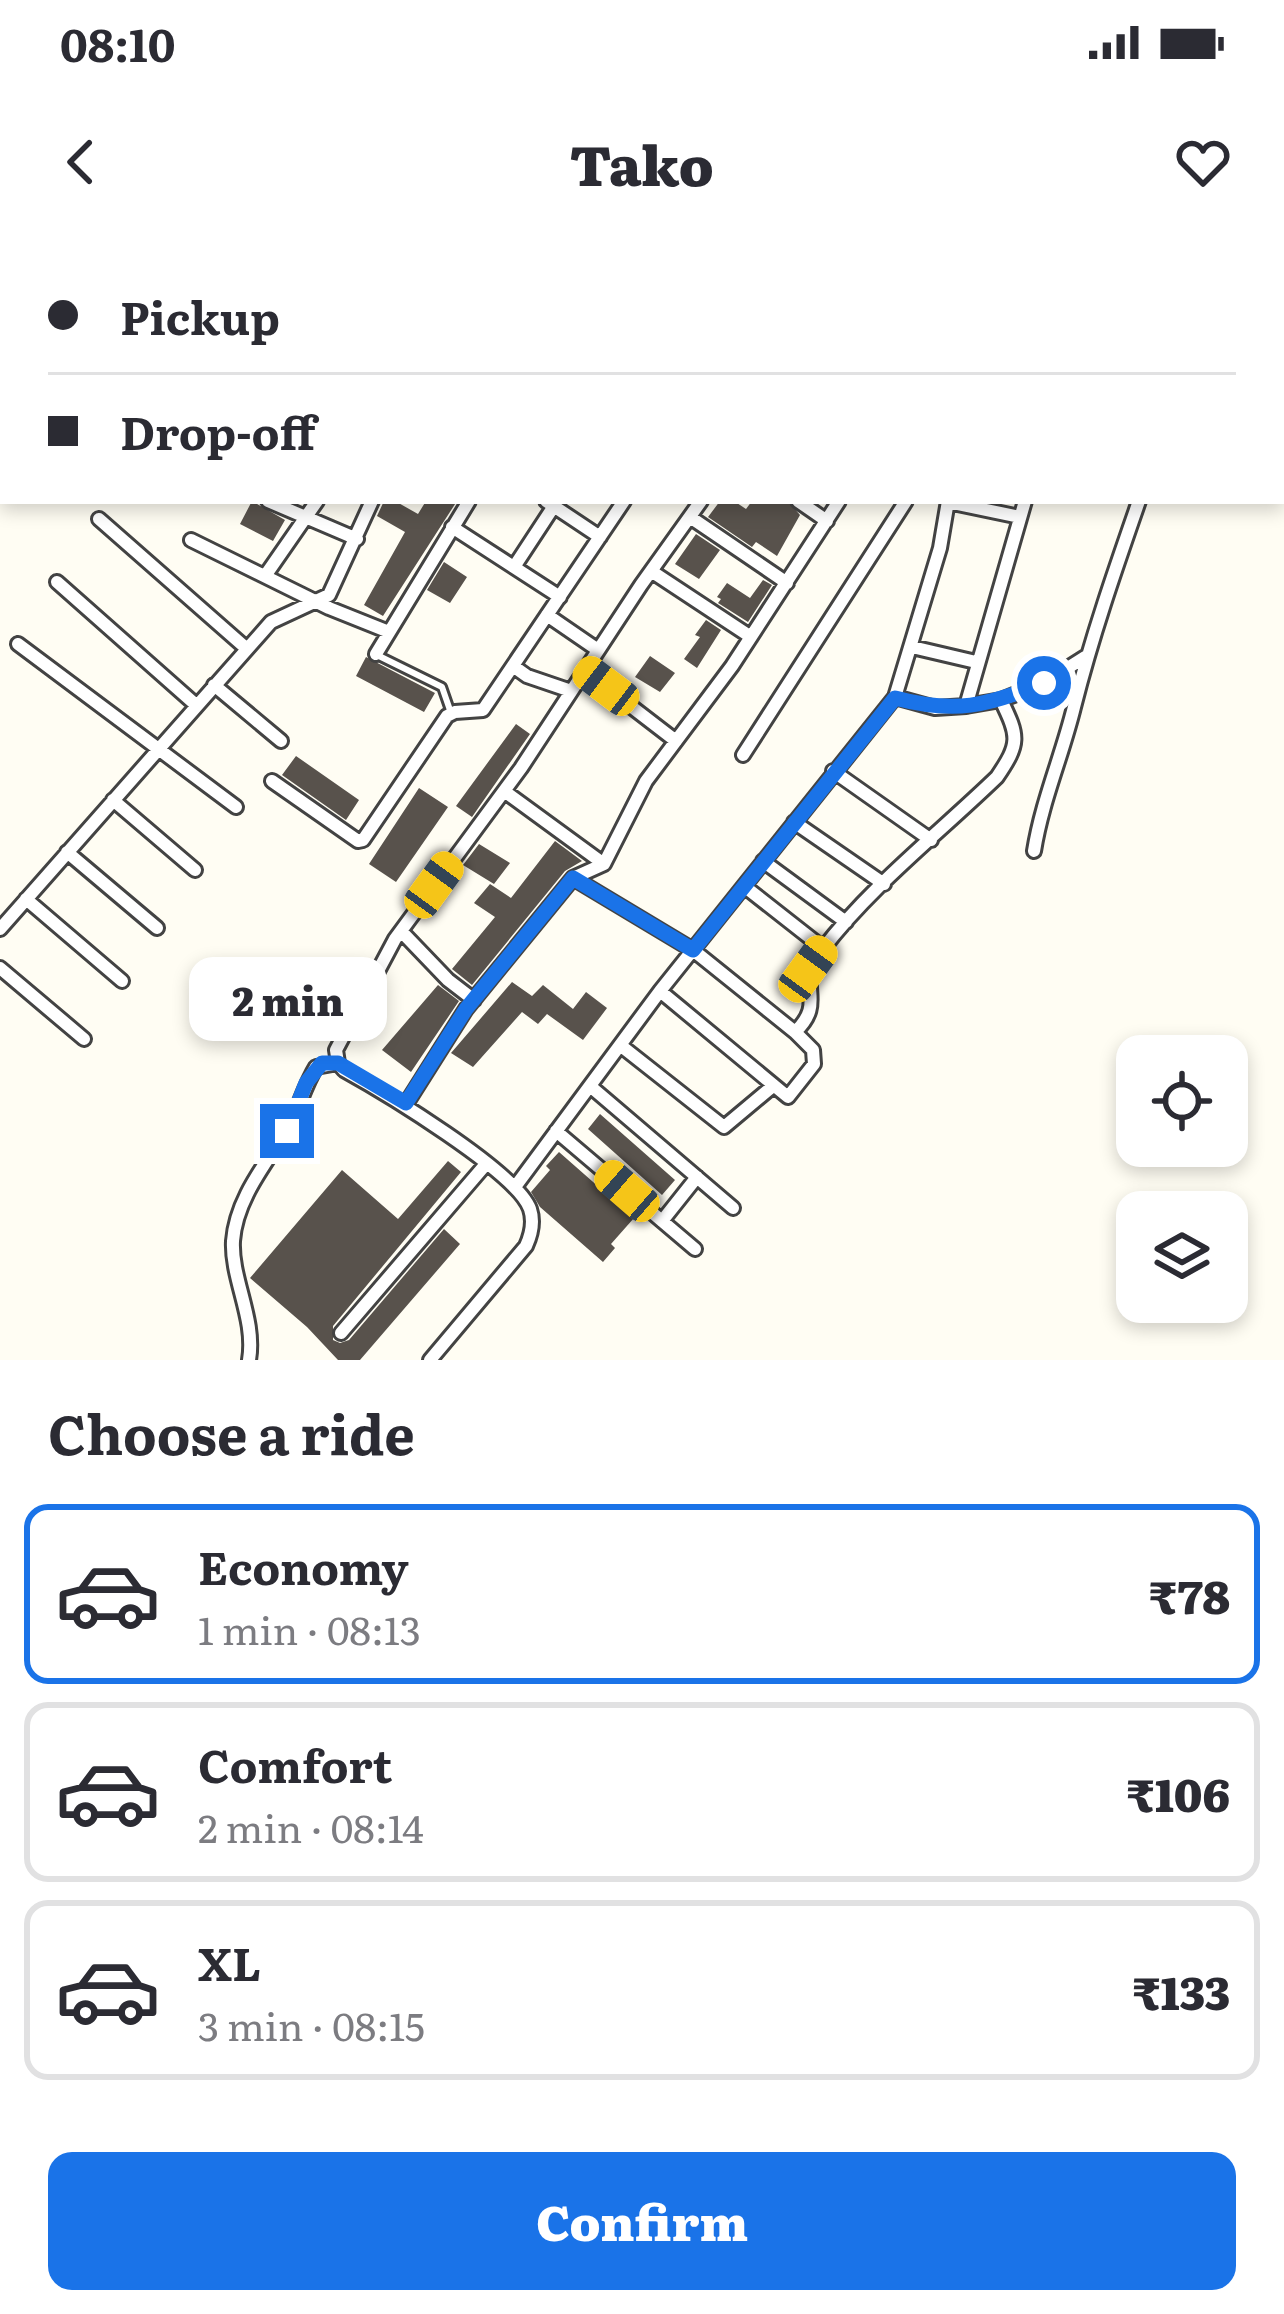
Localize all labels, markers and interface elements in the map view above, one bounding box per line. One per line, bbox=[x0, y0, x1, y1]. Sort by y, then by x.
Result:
text: 08:10 bbox=[60, 9, 175, 76]
text: Tako bbox=[570, 122, 714, 203]
icon: back bbox=[48, 129, 114, 195]
icon: heart bbox=[1170, 129, 1236, 195]
text: Pickup bbox=[120, 282, 280, 349]
text: Drop-off bbox=[120, 397, 316, 464]
car bbox=[566, 650, 646, 722]
route start bbox=[1017, 656, 1071, 710]
car bbox=[398, 845, 470, 925]
car bbox=[772, 929, 844, 1009]
callout: 2 min bbox=[188, 957, 386, 1041]
text: 2 min bbox=[232, 970, 344, 1028]
map controls bbox=[1116, 1035, 1248, 1323]
button: locate bbox=[1116, 1035, 1248, 1167]
route end bbox=[260, 1104, 314, 1158]
car bbox=[588, 1154, 666, 1228]
button: layers bbox=[1116, 1191, 1248, 1323]
text: Choose a ride bbox=[48, 1391, 415, 1472]
text: Economy bbox=[198, 1532, 409, 1599]
icon: car bbox=[54, 1540, 162, 1648]
text: ₹78 bbox=[1149, 1561, 1230, 1628]
text: 1 min · 08:13 bbox=[198, 1599, 421, 1657]
text: Comfort bbox=[198, 1730, 392, 1797]
icon: car bbox=[54, 1738, 162, 1846]
text: ₹106 bbox=[1127, 1759, 1230, 1826]
text: 2 min · 08:14 bbox=[198, 1797, 424, 1855]
text: XL bbox=[198, 1928, 261, 1995]
icon: car bbox=[54, 1936, 162, 2044]
text: ₹133 bbox=[1133, 1957, 1230, 2024]
text: 3 min · 08:15 bbox=[198, 1995, 425, 2053]
button: Confirm bbox=[48, 2152, 1236, 2290]

